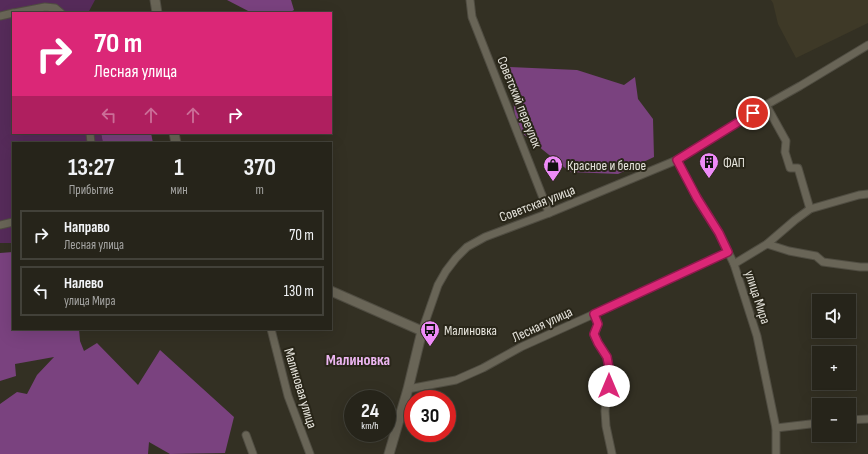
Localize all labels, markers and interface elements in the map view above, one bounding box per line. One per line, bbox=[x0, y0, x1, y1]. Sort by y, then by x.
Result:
text: 70 m bbox=[94, 27, 142, 60]
icon: right bbox=[28, 28, 80, 80]
street label: Советский переулок bbox=[493, 54, 546, 151]
text: Лесная улица bbox=[94, 61, 177, 82]
pin bbox=[736, 96, 770, 130]
icon: arrive bbox=[742, 102, 764, 124]
icon: left bbox=[98, 104, 120, 126]
icon: ahead bbox=[140, 104, 162, 126]
icon: ahead bbox=[182, 104, 204, 126]
icon: right bbox=[224, 104, 246, 126]
building icon: ФАП bbox=[698, 151, 720, 179]
text: 13:27 bbox=[68, 153, 114, 182]
text: 1 bbox=[174, 153, 184, 182]
text: 370 bbox=[244, 153, 276, 182]
shop icon: Красное и белое bbox=[542, 154, 564, 182]
place label: ФАП bbox=[723, 154, 745, 171]
place label: Красное и белое bbox=[567, 157, 646, 174]
street label: Советская улица bbox=[497, 181, 577, 226]
text: Прибытие bbox=[69, 182, 114, 198]
text: мин bbox=[170, 182, 188, 198]
text: m bbox=[256, 182, 264, 198]
text: Направо bbox=[64, 218, 110, 237]
icon: right bbox=[30, 224, 52, 246]
text: 70 m bbox=[289, 226, 314, 245]
text: Лесная улица bbox=[64, 237, 124, 253]
street label: улица Мира bbox=[741, 268, 774, 326]
text: Налево bbox=[64, 274, 104, 293]
icon: left bbox=[30, 280, 52, 302]
text: 130 m bbox=[284, 282, 314, 301]
text: улица Мира bbox=[64, 293, 115, 309]
map controls bbox=[812, 294, 856, 442]
button: sound bbox=[812, 294, 856, 338]
street label: Лесная улица bbox=[509, 303, 575, 346]
bus stop icon: Малиновка bbox=[419, 319, 441, 347]
place label: Малиновка bbox=[444, 322, 497, 339]
street label: Малиновая улица bbox=[280, 346, 321, 430]
button: + bbox=[812, 346, 856, 390]
district label: Малиновка bbox=[326, 351, 390, 370]
position arrow bbox=[588, 365, 630, 407]
speed limit sign: 30 bbox=[404, 390, 456, 442]
button: − bbox=[812, 398, 856, 442]
text: 24 bbox=[361, 399, 379, 423]
text: km/h bbox=[361, 420, 379, 432]

